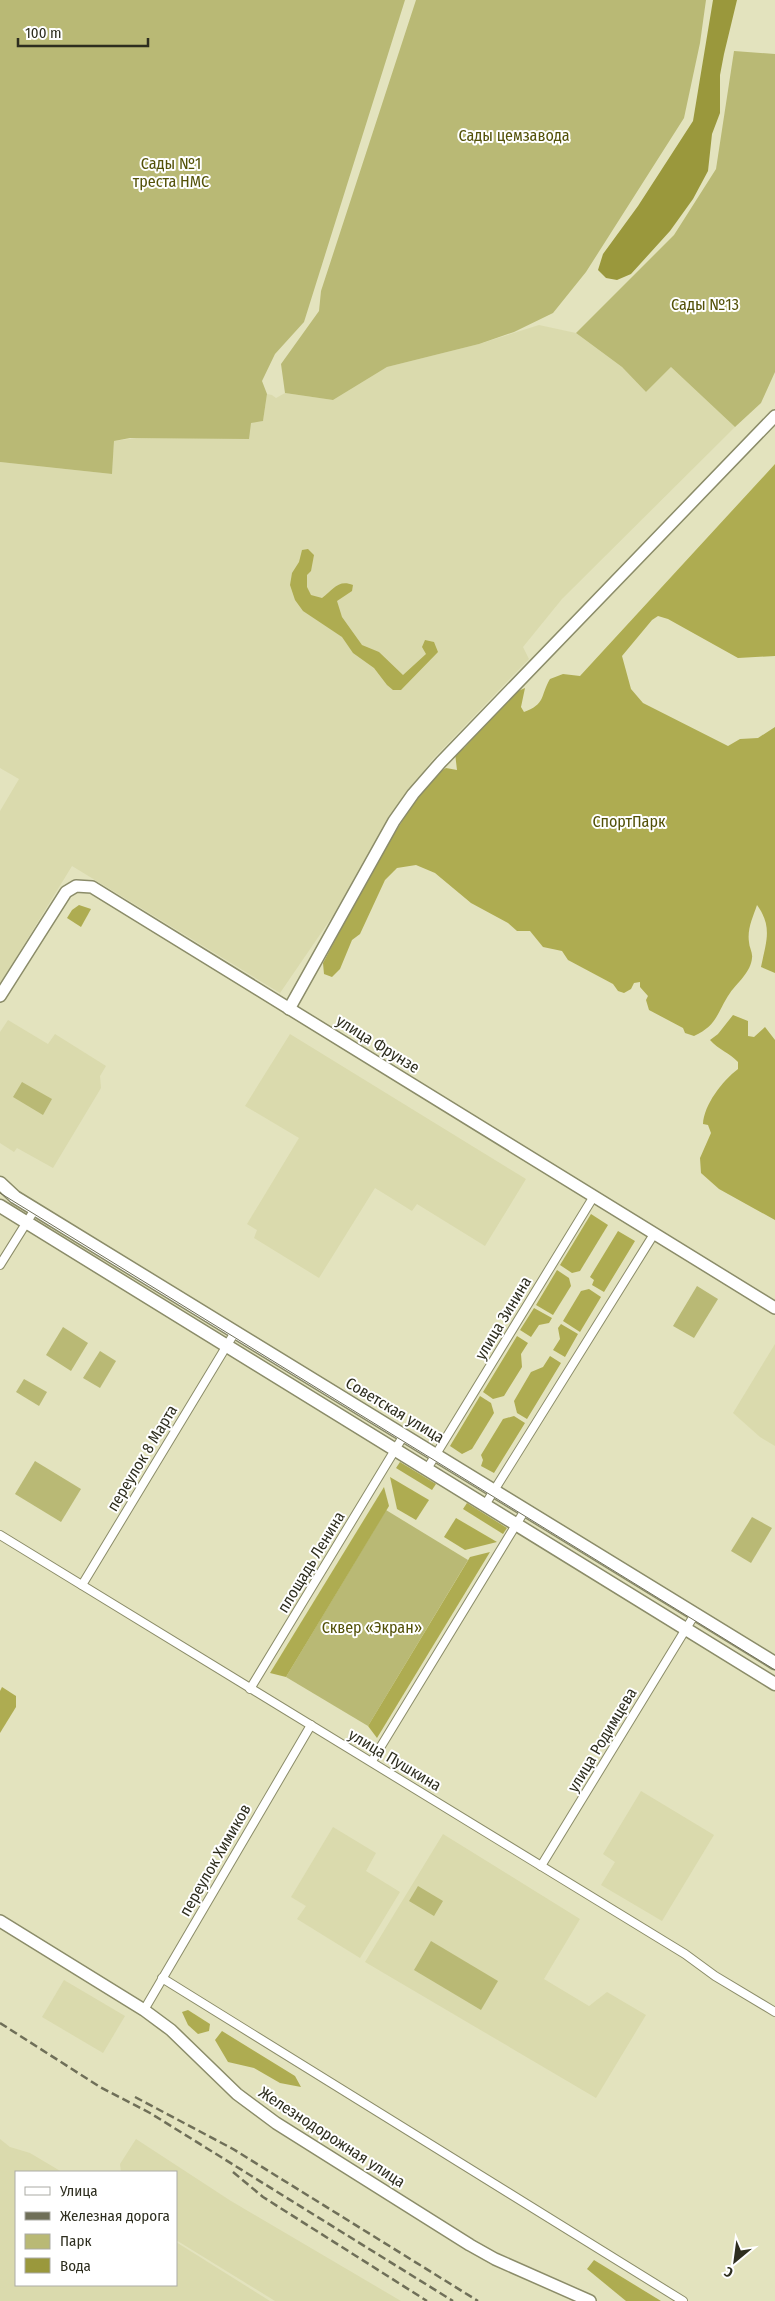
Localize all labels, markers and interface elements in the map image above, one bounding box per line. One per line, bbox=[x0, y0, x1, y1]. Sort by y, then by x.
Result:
scale bar bbox=[18, 15, 148, 47]
text: 100 m bbox=[25, 24, 62, 42]
park label: Сады цемзавода bbox=[458, 126, 570, 145]
park label: Сады №1 треста НМС bbox=[133, 154, 209, 191]
park label: Сады №13 bbox=[671, 295, 739, 314]
park label: СпортПарк bbox=[593, 812, 666, 831]
street label: улица Фрунзе bbox=[333, 1011, 423, 1077]
street label: улица Зинина bbox=[471, 1273, 535, 1363]
street label: Советская улица bbox=[342, 1373, 448, 1447]
street label: переулок 8 Марта bbox=[103, 1401, 181, 1515]
street label: площадь Ленина bbox=[273, 1508, 349, 1616]
park label: Сквер «Экран» bbox=[322, 1618, 422, 1637]
street label: улица Родимцева bbox=[563, 1684, 641, 1796]
street label: улица Пушкина bbox=[345, 1725, 445, 1795]
street label: переулок Химиков bbox=[175, 1801, 255, 1919]
street label: Железнодорожная улица bbox=[255, 2083, 409, 2192]
legend bbox=[15, 2171, 178, 2286]
text: Улица bbox=[59, 2182, 98, 2200]
text: Железная дорога bbox=[60, 2207, 170, 2225]
text: Парк bbox=[60, 2232, 91, 2250]
north arrow bbox=[710, 2236, 760, 2286]
text: Вода bbox=[60, 2257, 91, 2275]
text: С bbox=[721, 2262, 736, 2281]

